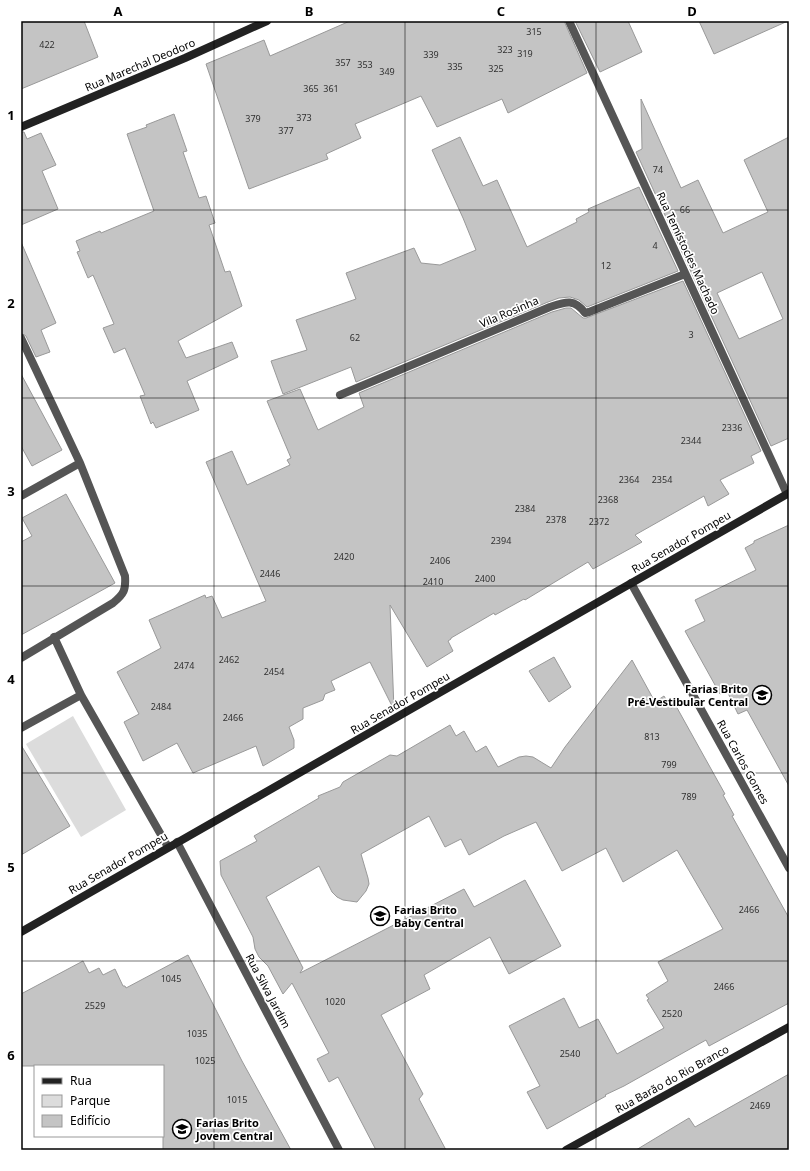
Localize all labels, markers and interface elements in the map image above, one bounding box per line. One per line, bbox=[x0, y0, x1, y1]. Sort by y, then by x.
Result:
text: A bbox=[114, 2, 123, 20]
text: B bbox=[305, 2, 313, 20]
text: C bbox=[497, 2, 505, 20]
text: D bbox=[687, 2, 697, 20]
house number: 315 bbox=[526, 25, 542, 38]
street label: Rua Marechal Deodoro bbox=[82, 34, 198, 95]
house number: 422 bbox=[39, 38, 55, 51]
house number: 323 bbox=[497, 43, 513, 56]
house number: 319 bbox=[517, 47, 533, 60]
house number: 339 bbox=[423, 48, 439, 61]
house number: 357 bbox=[335, 56, 351, 69]
house number: 353 bbox=[357, 58, 373, 71]
house number: 335 bbox=[447, 60, 463, 73]
house number: 325 bbox=[488, 62, 504, 75]
house number: 349 bbox=[379, 65, 395, 78]
house number: 365 bbox=[303, 82, 319, 95]
house number: 361 bbox=[323, 82, 339, 95]
text: 1 bbox=[7, 106, 15, 124]
house number: 373 bbox=[296, 111, 312, 124]
house number: 379 bbox=[245, 112, 261, 125]
house number: 377 bbox=[278, 124, 294, 137]
house number: 74 bbox=[653, 163, 663, 176]
street label: Rua Temístocles Machado bbox=[653, 189, 724, 317]
house number: 66 bbox=[680, 203, 690, 216]
house number: 4 bbox=[652, 239, 658, 252]
house number: 12 bbox=[601, 259, 611, 272]
street label: Vila Rosinha bbox=[477, 292, 541, 331]
text: 2 bbox=[7, 294, 15, 312]
house number: 3 bbox=[688, 328, 694, 341]
house number: 62 bbox=[350, 331, 360, 344]
house number: 2336 bbox=[722, 421, 742, 434]
house number: 2344 bbox=[681, 434, 701, 447]
house number: 2364 bbox=[619, 473, 639, 486]
house number: 2354 bbox=[652, 473, 672, 486]
text: 3 bbox=[7, 482, 15, 500]
house number: 2368 bbox=[598, 493, 618, 506]
house number: 2384 bbox=[515, 502, 535, 515]
street label: Rua Senador Pompeu bbox=[628, 507, 733, 576]
house number: 2378 bbox=[546, 513, 566, 526]
house number: 2372 bbox=[589, 515, 609, 528]
house number: 2394 bbox=[491, 534, 511, 547]
house number: 2420 bbox=[334, 550, 354, 563]
house number: 2406 bbox=[430, 554, 450, 567]
house number: 2446 bbox=[260, 567, 280, 580]
house number: 2400 bbox=[475, 572, 495, 585]
house number: 2410 bbox=[423, 575, 443, 588]
house number: 2462 bbox=[219, 653, 239, 666]
house number: 2474 bbox=[174, 659, 194, 672]
house number: 2454 bbox=[264, 665, 284, 678]
street label: Rua Senador Pompeu bbox=[347, 668, 452, 737]
text: 4 bbox=[7, 670, 15, 688]
place label: Farias Brito Pré-Vestibular Central bbox=[627, 681, 748, 709]
school or university icon: Farias Brito Pré-Vestibular Central bbox=[751, 684, 773, 706]
house number: 2484 bbox=[151, 700, 171, 713]
house number: 2466 bbox=[223, 711, 243, 724]
street label: Rua Carlos Gomes bbox=[714, 717, 773, 807]
house number: 813 bbox=[644, 730, 660, 743]
house number: 799 bbox=[661, 758, 677, 771]
house number: 789 bbox=[681, 790, 697, 803]
street label: Rua Senador Pompeu bbox=[65, 828, 170, 897]
text: 5 bbox=[7, 858, 15, 876]
place label: Farias Brito Baby Central bbox=[394, 902, 464, 930]
house number: 2466 bbox=[739, 903, 759, 916]
school or university icon: Farias Brito Baby Central bbox=[369, 905, 391, 927]
street label: Rua Silva Jardim bbox=[242, 951, 294, 1031]
house number: 1045 bbox=[161, 972, 181, 985]
house number: 2466 bbox=[714, 980, 734, 993]
house number: 1020 bbox=[325, 995, 345, 1008]
house number: 2529 bbox=[85, 999, 105, 1012]
house number: 2520 bbox=[662, 1007, 682, 1020]
house number: 1035 bbox=[187, 1027, 207, 1040]
street label: Rua Barão do Rio Branco bbox=[612, 1041, 732, 1116]
text: 6 bbox=[7, 1046, 15, 1064]
house number: 2540 bbox=[560, 1047, 580, 1060]
house number: 1025 bbox=[195, 1054, 215, 1067]
legend bbox=[34, 1065, 164, 1137]
text: Rua bbox=[70, 1072, 92, 1089]
text: Parque bbox=[70, 1092, 111, 1109]
house number: 1015 bbox=[227, 1093, 247, 1106]
house number: 2469 bbox=[750, 1099, 770, 1112]
text: Edifício bbox=[70, 1112, 111, 1129]
place label: Farias Brito Jovem Central bbox=[195, 1115, 273, 1143]
school or university icon: Farias Brito Jovem Central bbox=[171, 1118, 193, 1140]

